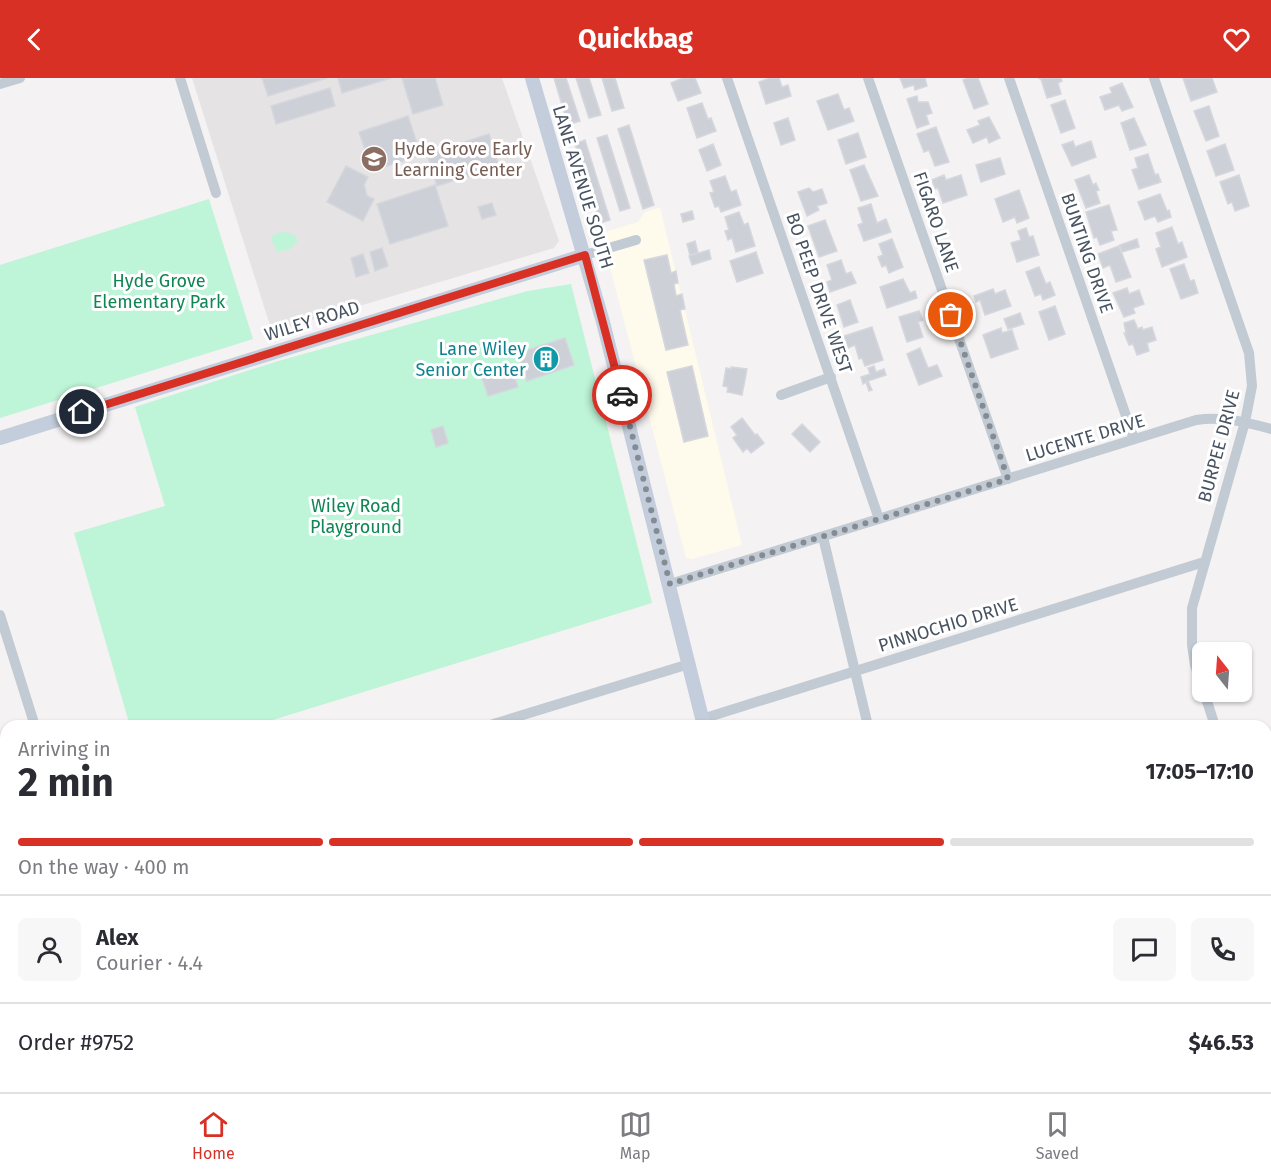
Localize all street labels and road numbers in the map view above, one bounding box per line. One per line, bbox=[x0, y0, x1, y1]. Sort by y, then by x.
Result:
street label: LANE AVENUE SOUTH bbox=[548, 102, 618, 272]
street label: FIGARO LANE bbox=[909, 169, 963, 275]
street label: BUNTING DRIVE bbox=[1056, 190, 1118, 316]
street label: BO PEEP DRIVE WEST bbox=[781, 210, 857, 377]
street label: WILEY ROAD bbox=[262, 296, 362, 346]
street label: BURPEE DRIVE bbox=[1193, 387, 1245, 505]
street label: LUCENTE DRIVE bbox=[1023, 409, 1147, 467]
street label: PINNOCHIO DRIVE bbox=[875, 593, 1021, 657]

